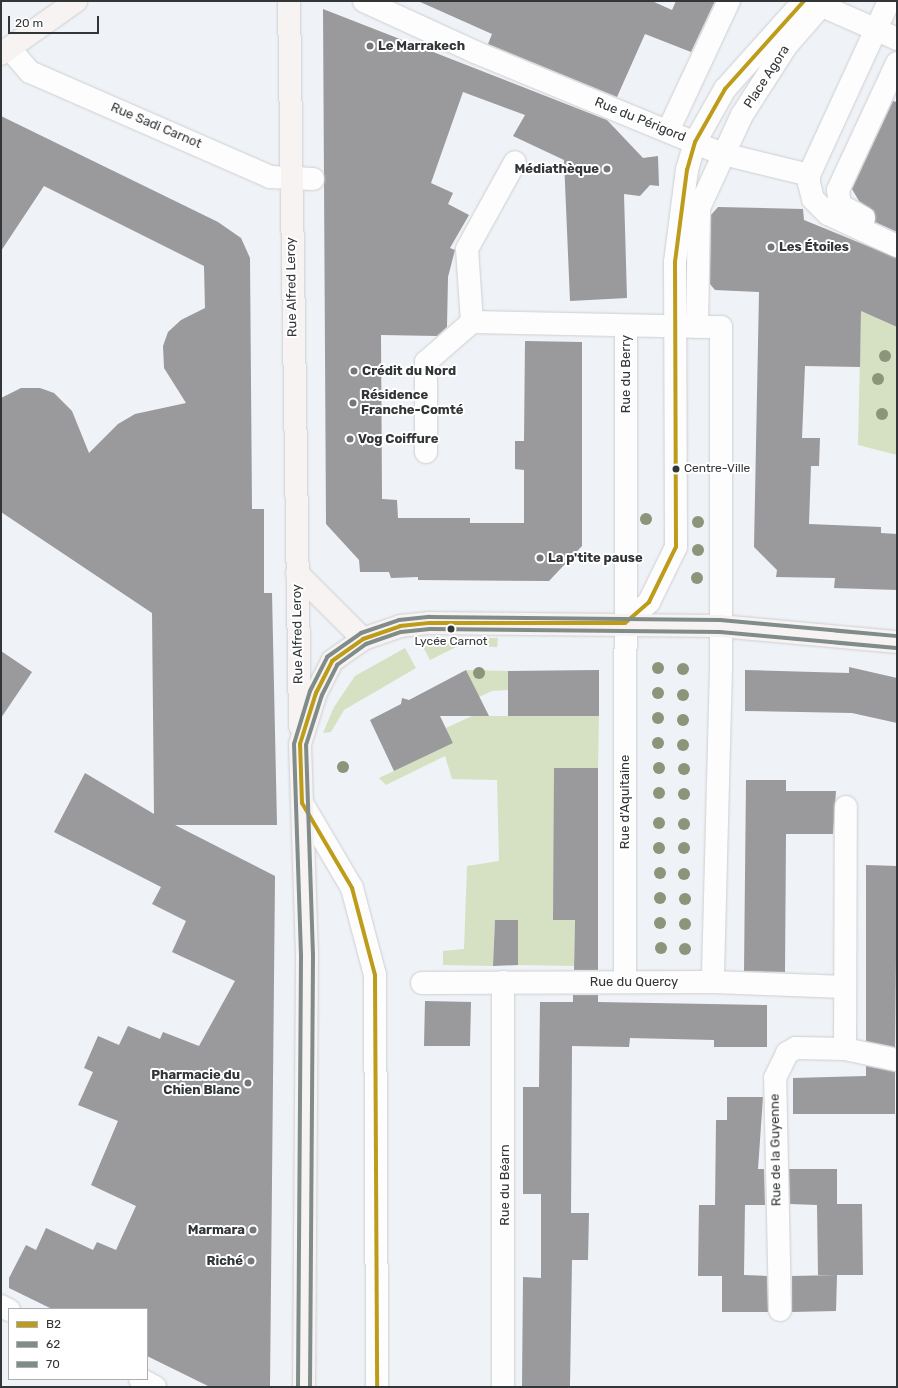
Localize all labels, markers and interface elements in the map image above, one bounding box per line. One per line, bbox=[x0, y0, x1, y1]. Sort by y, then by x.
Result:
scale bar bbox=[10, 8, 101, 34]
text: 20 m bbox=[15, 16, 43, 30]
place label: Le Marrakech bbox=[378, 38, 465, 54]
marker: Le Marrakech bbox=[365, 41, 375, 51]
street label: Place Agora bbox=[741, 42, 793, 112]
street label: Rue du Périgord bbox=[592, 95, 688, 145]
street label: Rue Sadi Carnot bbox=[108, 100, 204, 152]
place label: Médiathèque bbox=[514, 161, 599, 177]
marker: Médiathèque bbox=[602, 164, 612, 174]
street label: Rue Alfred Leroy bbox=[283, 237, 301, 337]
place label: Les Étoiles bbox=[779, 239, 849, 255]
marker: Les Étoiles bbox=[766, 242, 776, 252]
street label: Rue du Berry bbox=[618, 335, 634, 413]
place label: Crédit du Nord bbox=[362, 363, 456, 379]
marker: Crédit du Nord bbox=[349, 366, 359, 376]
place label: Résidence Franche-Comté bbox=[361, 388, 463, 419]
marker: Résidence Franche-Comté bbox=[348, 398, 358, 408]
place label: Vog Coiffure bbox=[358, 431, 438, 447]
marker: Vog Coiffure bbox=[345, 434, 355, 444]
place label: Centre-Ville bbox=[684, 462, 750, 476]
marker: Centre-Ville bbox=[671, 464, 681, 474]
place label: La p'tite pause bbox=[548, 550, 643, 566]
marker: La p'tite pause bbox=[535, 553, 545, 563]
street label: Rue Alfred Leroy bbox=[289, 584, 307, 684]
marker: Lycée Carnot bbox=[446, 624, 456, 634]
place label: Lycée Carnot bbox=[415, 635, 487, 649]
street label: Rue d'Aquitaine bbox=[617, 755, 633, 849]
street label: Rue du Quercy bbox=[590, 974, 678, 990]
place label: Pharmacie du Chien Blanc bbox=[151, 1068, 240, 1099]
marker: Pharmacie du Chien Blanc bbox=[243, 1078, 253, 1088]
street label: Rue de la Guyenne bbox=[767, 1094, 785, 1206]
street label: Rue du Béarn bbox=[497, 1144, 513, 1226]
place label: Marmara bbox=[188, 1222, 245, 1238]
marker: Marmara bbox=[248, 1225, 258, 1235]
place label: Riché bbox=[206, 1253, 243, 1269]
marker: Riché bbox=[246, 1256, 256, 1266]
legend bbox=[8, 1308, 148, 1380]
text: B2 bbox=[46, 1317, 61, 1331]
text: 62 bbox=[46, 1337, 60, 1351]
text: 70 bbox=[46, 1357, 60, 1371]

